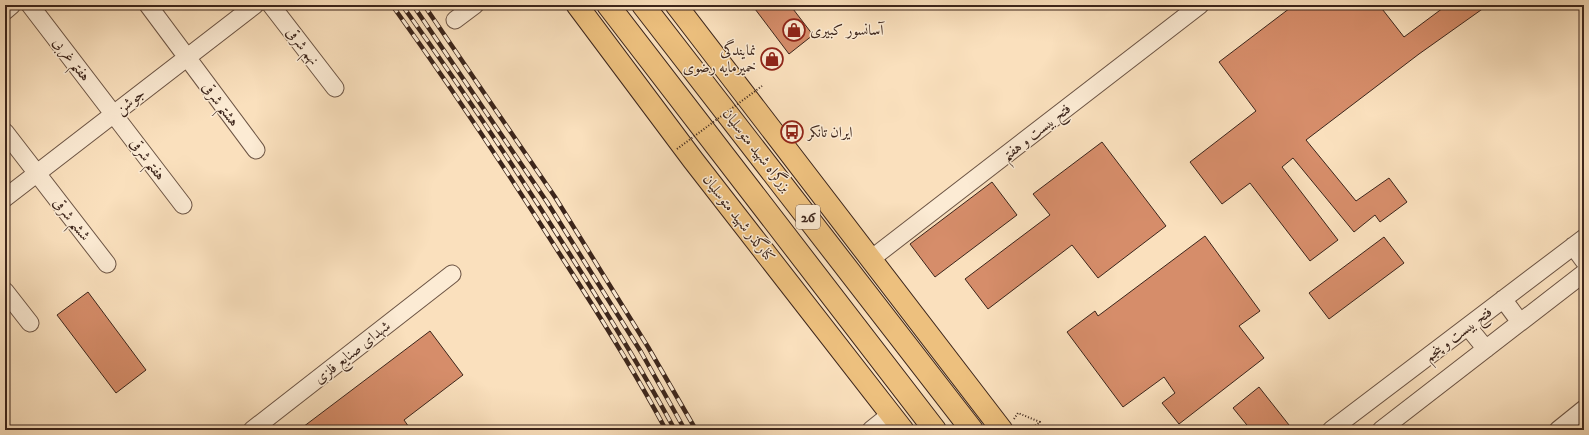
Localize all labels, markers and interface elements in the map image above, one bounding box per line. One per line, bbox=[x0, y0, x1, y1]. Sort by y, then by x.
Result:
shop icon: آسانسور کبیری bbox=[781, 17, 807, 43]
place label: آسانسور کبیری bbox=[810, 21, 885, 40]
street label: نهم شرقی bbox=[279, 23, 323, 72]
street label: هفتم غربی bbox=[45, 34, 95, 88]
place label: نمایندگی خمیرمایه رضوی bbox=[683, 38, 756, 77]
shop icon: نمایندگی خمیرمایه رضوی bbox=[759, 46, 785, 72]
street label: هشتم شرقی bbox=[194, 78, 244, 133]
street label: جوشن bbox=[112, 84, 149, 119]
street label: فتح بیست و هفتم bbox=[998, 99, 1078, 169]
street label: بزرگراه شهید متوسلیان bbox=[718, 104, 796, 196]
bus stop icon: ایران تانکر bbox=[779, 119, 805, 145]
place label: ایران تانکر bbox=[806, 123, 852, 142]
street label: هفتم شرقی bbox=[122, 134, 170, 187]
street label: کنارگذر شهید متوسلیان bbox=[698, 169, 781, 266]
street label: ششم شرقی bbox=[45, 194, 95, 248]
road number: 26 bbox=[796, 205, 820, 229]
street label: فتح بیست و پنجم bbox=[1421, 303, 1498, 369]
street label: شهدای صنایع فلزی bbox=[310, 317, 397, 391]

